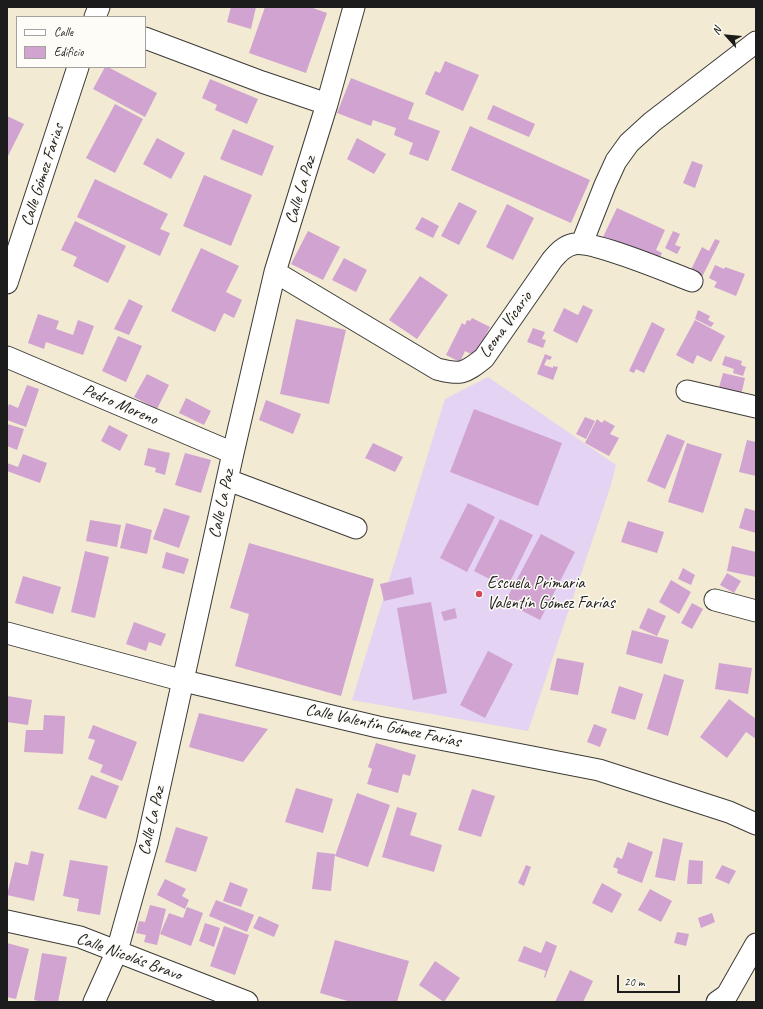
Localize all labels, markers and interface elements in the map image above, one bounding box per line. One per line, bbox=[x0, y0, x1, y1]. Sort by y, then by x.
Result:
legend bbox=[16, 16, 146, 68]
north arrow bbox=[707, 16, 747, 56]
text: Calle bbox=[54, 24, 73, 40]
text: N bbox=[709, 24, 724, 37]
text: Edificio bbox=[54, 44, 84, 60]
street label: Calle Gómez Farias bbox=[17, 121, 69, 229]
street label: Calle La Paz bbox=[281, 154, 321, 226]
street label: Leona Vicario bbox=[475, 288, 537, 362]
street label: Pedro Moreno bbox=[79, 380, 161, 430]
street label: Calle La Paz bbox=[205, 468, 239, 540]
place label: Escuela Primaria Valentín Gómez Farías bbox=[487, 574, 614, 614]
marker: Escuela Primaria Valentín Gómez Farías bbox=[474, 589, 484, 599]
street label: Calle Valentín Gómez Farías bbox=[303, 700, 463, 752]
street label: Calle La Paz bbox=[134, 785, 170, 857]
street label: Calle Nicolás Bravo bbox=[73, 928, 185, 986]
scale bar bbox=[619, 967, 682, 993]
text: 20 m bbox=[624, 974, 644, 990]

